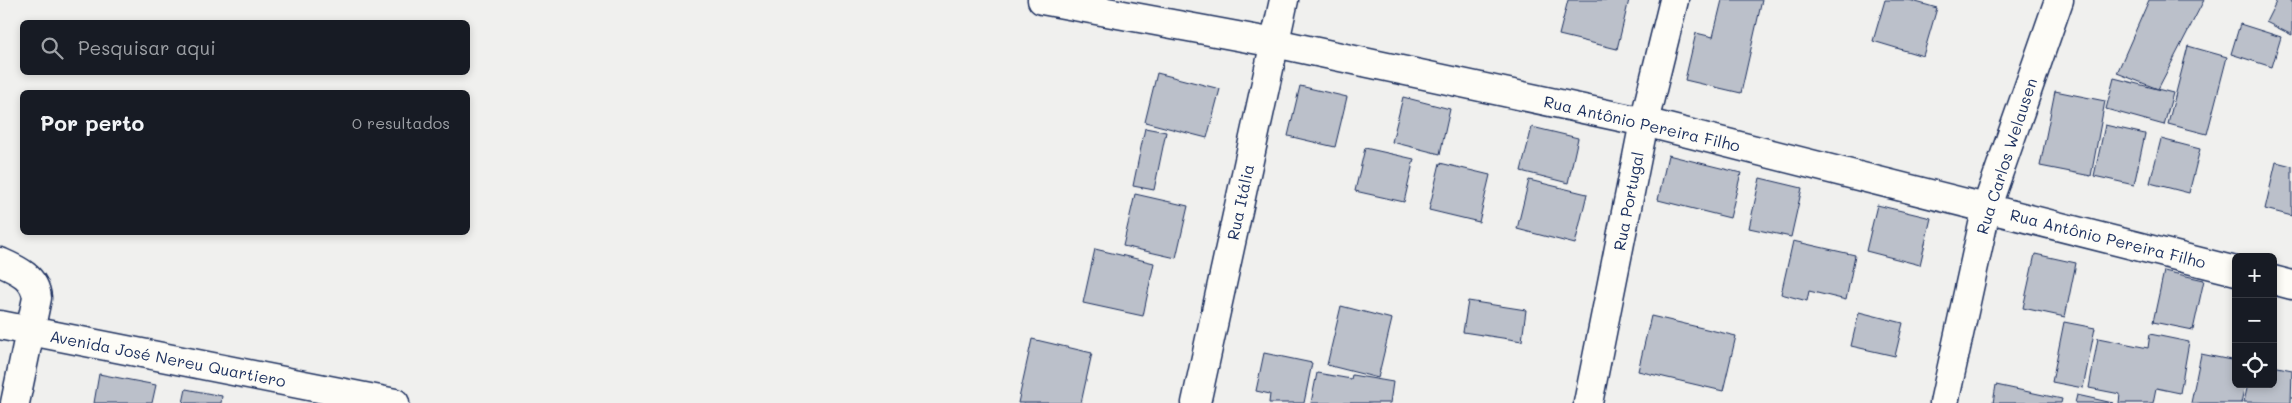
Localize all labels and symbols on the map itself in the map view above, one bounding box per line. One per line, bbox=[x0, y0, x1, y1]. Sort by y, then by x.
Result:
street label: Rua Carlos Welausen bbox=[1971, 75, 2041, 237]
street label: Rua Antônio Pereira Filho bbox=[1542, 90, 1742, 156]
street label: Rua Portugal bbox=[1608, 150, 1648, 252]
street label: Rua Itália bbox=[1222, 162, 1258, 242]
street label: Rua Antônio Pereira Filho bbox=[2008, 204, 2208, 272]
street label: Avenida José Nereu Quartiero bbox=[48, 325, 288, 391]

